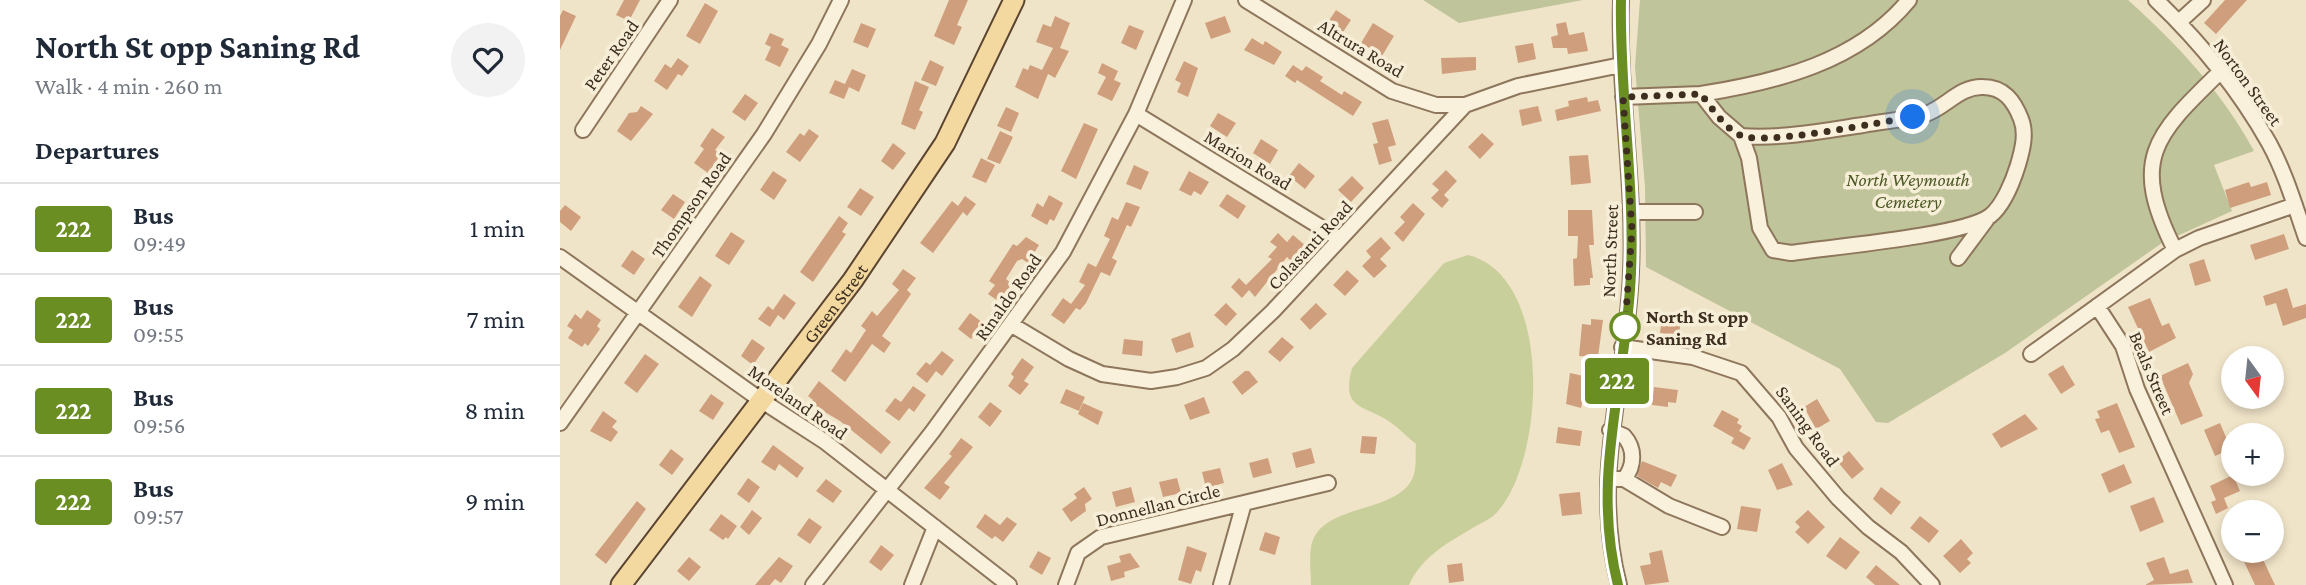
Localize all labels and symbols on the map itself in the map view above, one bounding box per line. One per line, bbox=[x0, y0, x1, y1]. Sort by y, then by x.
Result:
street label: Altrura Road bbox=[1314, 14, 1408, 82]
street label: Peter Road bbox=[579, 16, 643, 94]
street label: Norton Street bbox=[2209, 34, 2287, 130]
your location bbox=[1895, 99, 1930, 134]
street label: Marion Road bbox=[1201, 126, 1295, 194]
street label: Thompson Road bbox=[647, 148, 735, 262]
park label: North Weymouth Cemetery bbox=[1846, 169, 1970, 212]
street label: Colasanti Road bbox=[1263, 196, 1357, 294]
street label: North Street bbox=[1598, 203, 1622, 298]
street label: Rinaldo Road bbox=[970, 250, 1046, 344]
street label: Green Street bbox=[799, 259, 872, 347]
place label: North St opp Saning Rd bbox=[1646, 306, 1748, 349]
marker: North St opp Saning Rd bbox=[1610, 312, 1640, 342]
street label: Beals Street bbox=[2125, 328, 2179, 418]
north arrow bbox=[2221, 346, 2284, 410]
line badge: 222 bbox=[1577, 358, 1657, 404]
street label: Moreland Road bbox=[744, 360, 852, 444]
street label: Saning Road bbox=[1772, 382, 1844, 470]
street label: Donnellan Circle bbox=[1094, 479, 1222, 531]

